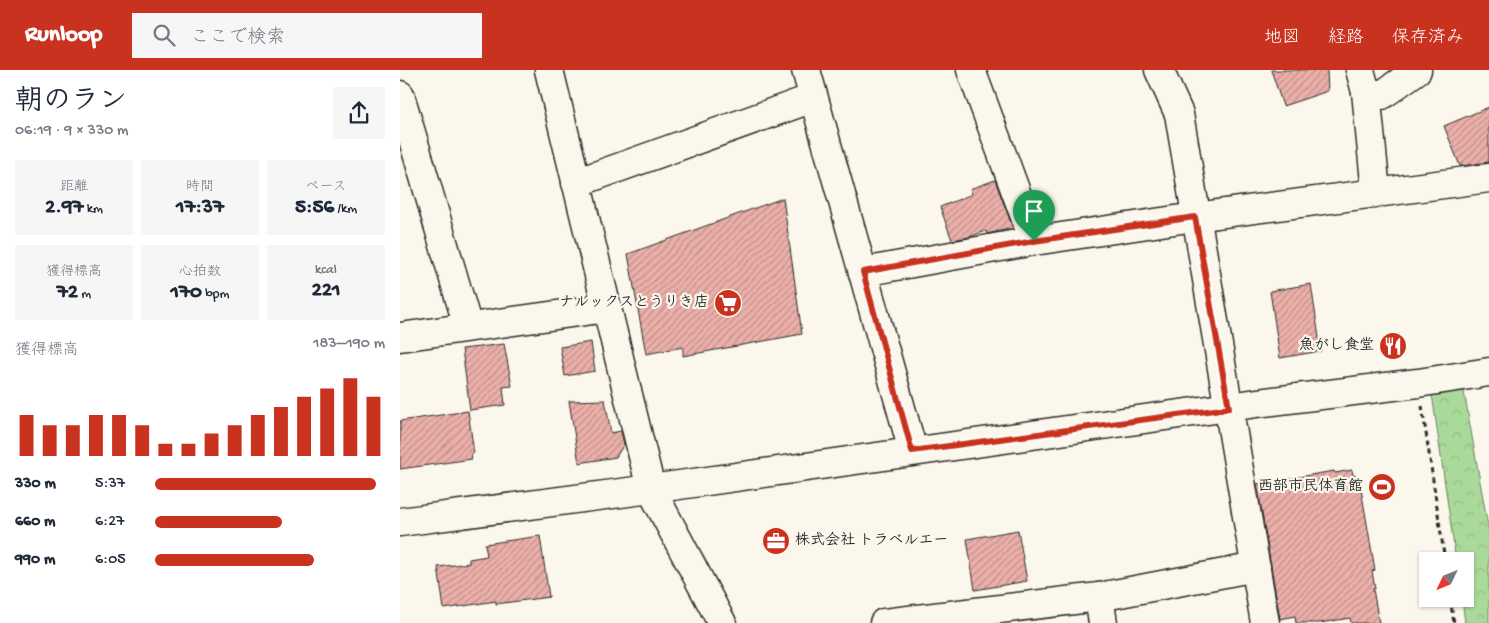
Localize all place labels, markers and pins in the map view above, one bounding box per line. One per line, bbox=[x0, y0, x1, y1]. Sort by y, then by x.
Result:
pin bbox=[1013, 190, 1055, 241]
supermarket icon: ナルックスとうりき店 bbox=[713, 288, 743, 318]
place label: ナルックスとうりき店 bbox=[559, 293, 709, 312]
restaurant icon: 魚がし食堂 bbox=[1378, 331, 1408, 361]
place label: 魚がし食堂 bbox=[1299, 336, 1374, 355]
sports icon: 西部市民体育館 bbox=[1367, 472, 1397, 502]
place label: 西部市民体育館 bbox=[1258, 477, 1363, 496]
office icon: 株式会社 トラベルエー bbox=[761, 526, 791, 556]
place label: 株式会社 トラベルエー bbox=[795, 531, 948, 550]

